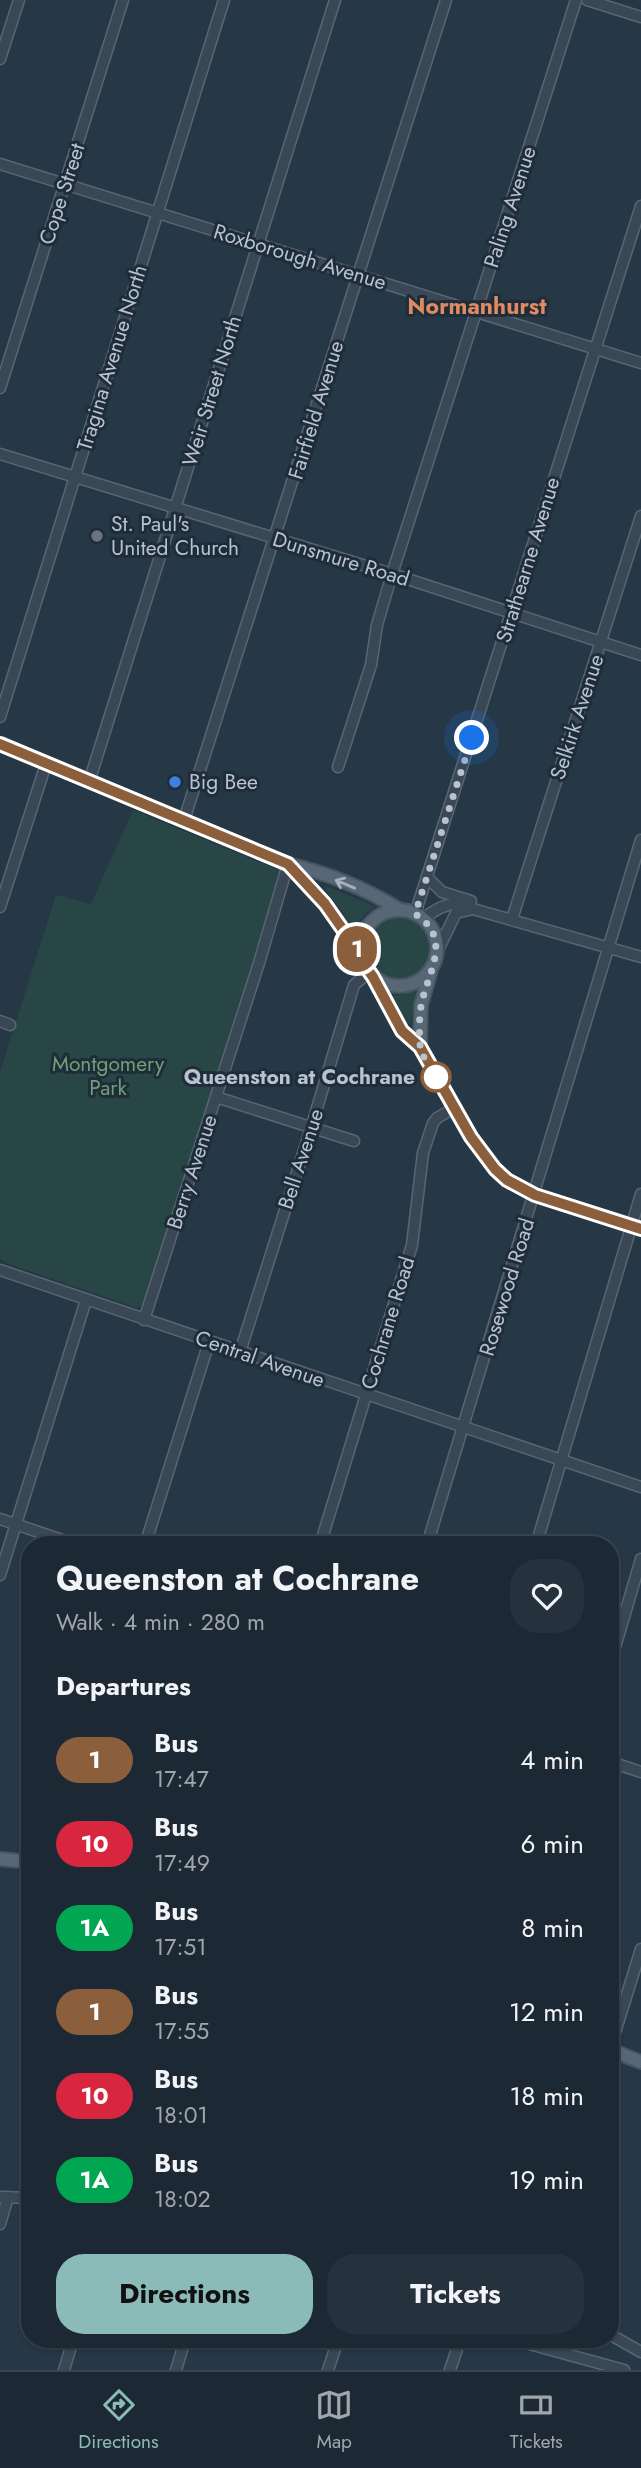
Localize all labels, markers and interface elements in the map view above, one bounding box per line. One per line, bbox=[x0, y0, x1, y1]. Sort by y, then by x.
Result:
street label: Cope Street bbox=[32, 139, 92, 249]
street label: Paling Avenue bbox=[476, 142, 544, 272]
street label: Roxborough Avenue bbox=[210, 216, 390, 298]
street label: Tragina Avenue North bbox=[69, 261, 155, 455]
district label: Normanhurst bbox=[407, 289, 547, 323]
street label: Weir Street North bbox=[175, 312, 249, 470]
street label: Fairfield Avenue bbox=[281, 337, 351, 483]
street label: Strathearne Avenue bbox=[489, 473, 567, 646]
place label: St. Paul's United Church bbox=[111, 509, 239, 563]
street label: Dunsmure Road bbox=[269, 524, 413, 594]
marker: St. Paul's United Church bbox=[89, 528, 105, 544]
street label: Selkirk Avenue bbox=[543, 650, 611, 783]
your location bbox=[454, 720, 489, 755]
place label: Big Bee bbox=[189, 767, 258, 797]
marker: Big Bee bbox=[167, 774, 183, 790]
one-way arrow bbox=[335, 877, 357, 890]
line badge: 1 bbox=[334, 926, 380, 972]
text: 1 bbox=[351, 931, 363, 966]
park label: Montgomery Park bbox=[52, 1049, 165, 1103]
place label: Queenston at Cochrane bbox=[184, 1062, 415, 1092]
marker: Queenston at Cochrane bbox=[421, 1062, 451, 1092]
street label: Bell Avenue bbox=[271, 1105, 331, 1213]
street label: Berry Avenue bbox=[159, 1111, 225, 1233]
street label: Rosewood Road bbox=[472, 1214, 542, 1360]
street label: Cochrane Road bbox=[354, 1253, 422, 1393]
street label: Central Avenue bbox=[191, 1323, 329, 1395]
text: Queenston at Cochrane bbox=[56, 1555, 419, 1602]
button: heart bbox=[510, 1559, 584, 1633]
text: Walk · 4 min · 280 m bbox=[56, 1605, 265, 1639]
text: Departures bbox=[56, 1667, 191, 1705]
text: Bus bbox=[154, 1724, 198, 1762]
text: 4 min bbox=[520, 1741, 584, 1779]
text: 1 bbox=[88, 1742, 101, 1777]
text: 17:47 bbox=[154, 1762, 209, 1796]
text: Bus bbox=[154, 1808, 198, 1846]
text: 6 min bbox=[521, 1825, 584, 1863]
text: 10 bbox=[80, 1826, 109, 1861]
text: 17:49 bbox=[154, 1846, 210, 1880]
text: Bus bbox=[154, 1892, 198, 1930]
text: 8 min bbox=[521, 1909, 584, 1947]
text: 1A bbox=[80, 1910, 109, 1945]
text: 17:51 bbox=[154, 1930, 207, 1964]
text: Bus bbox=[154, 1976, 198, 2014]
text: 12 min bbox=[509, 1993, 584, 2031]
text: 1 bbox=[88, 1994, 101, 2029]
text: 17:55 bbox=[154, 2014, 209, 2048]
text: Bus bbox=[154, 2060, 198, 2098]
text: 18 min bbox=[510, 2077, 584, 2115]
text: 10 bbox=[80, 2078, 109, 2113]
text: 18:01 bbox=[154, 2098, 208, 2132]
text: Bus bbox=[154, 2144, 198, 2182]
text: 19 min bbox=[509, 2161, 584, 2199]
text: 1A bbox=[80, 2162, 109, 2197]
text: 18:02 bbox=[154, 2182, 211, 2216]
button: Directions bbox=[56, 2254, 313, 2334]
button: Tickets bbox=[327, 2254, 584, 2334]
tab: Directions bbox=[78, 2386, 159, 2455]
tab: Map bbox=[315, 2386, 353, 2455]
tab: Tickets bbox=[510, 2386, 563, 2455]

